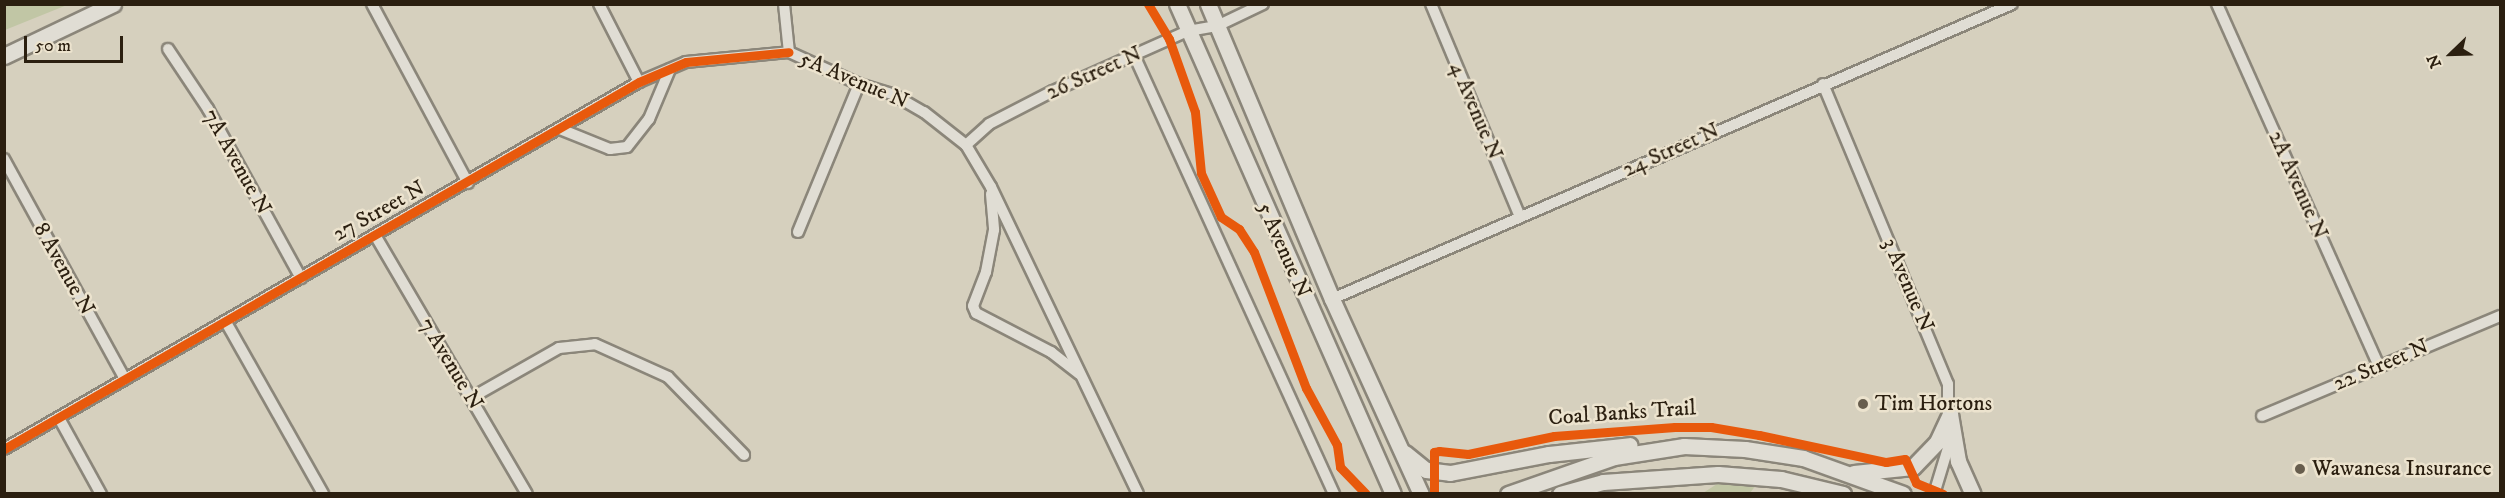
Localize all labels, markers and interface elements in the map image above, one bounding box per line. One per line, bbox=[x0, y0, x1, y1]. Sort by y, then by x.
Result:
scale bar bbox=[27, 24, 126, 62]
north arrow bbox=[2421, 24, 2481, 84]
text: 50 m bbox=[35, 35, 71, 57]
street label: 26 Street N bbox=[1042, 40, 1146, 106]
street label: 5A Avenue N bbox=[796, 45, 912, 115]
text: N bbox=[2423, 51, 2446, 71]
street label: 4 Avenue N bbox=[1444, 58, 1508, 164]
street label: 7A Avenue N bbox=[197, 105, 277, 219]
street label: 24 Street N bbox=[1619, 117, 1723, 183]
street label: 2A Avenue N bbox=[2262, 127, 2334, 243]
street label: 27 Street N bbox=[328, 175, 430, 247]
street label: 5 Avenue N bbox=[1251, 198, 1317, 302]
street label: 8 Avenue N bbox=[28, 218, 100, 320]
street label: 3 Avenue N bbox=[1876, 234, 1940, 336]
street label: 7 Avenue N bbox=[413, 313, 489, 415]
street label: 22 Street N bbox=[2329, 333, 2433, 397]
place label: Tim Hortons bbox=[1875, 391, 1992, 417]
street label: Coal Banks Trail bbox=[1547, 395, 1697, 431]
marker: Tim Hortons bbox=[1856, 397, 1870, 411]
place label: Wawanesa Insurance bbox=[2312, 456, 2492, 482]
marker: Wawanesa Insurance bbox=[2293, 462, 2307, 476]

